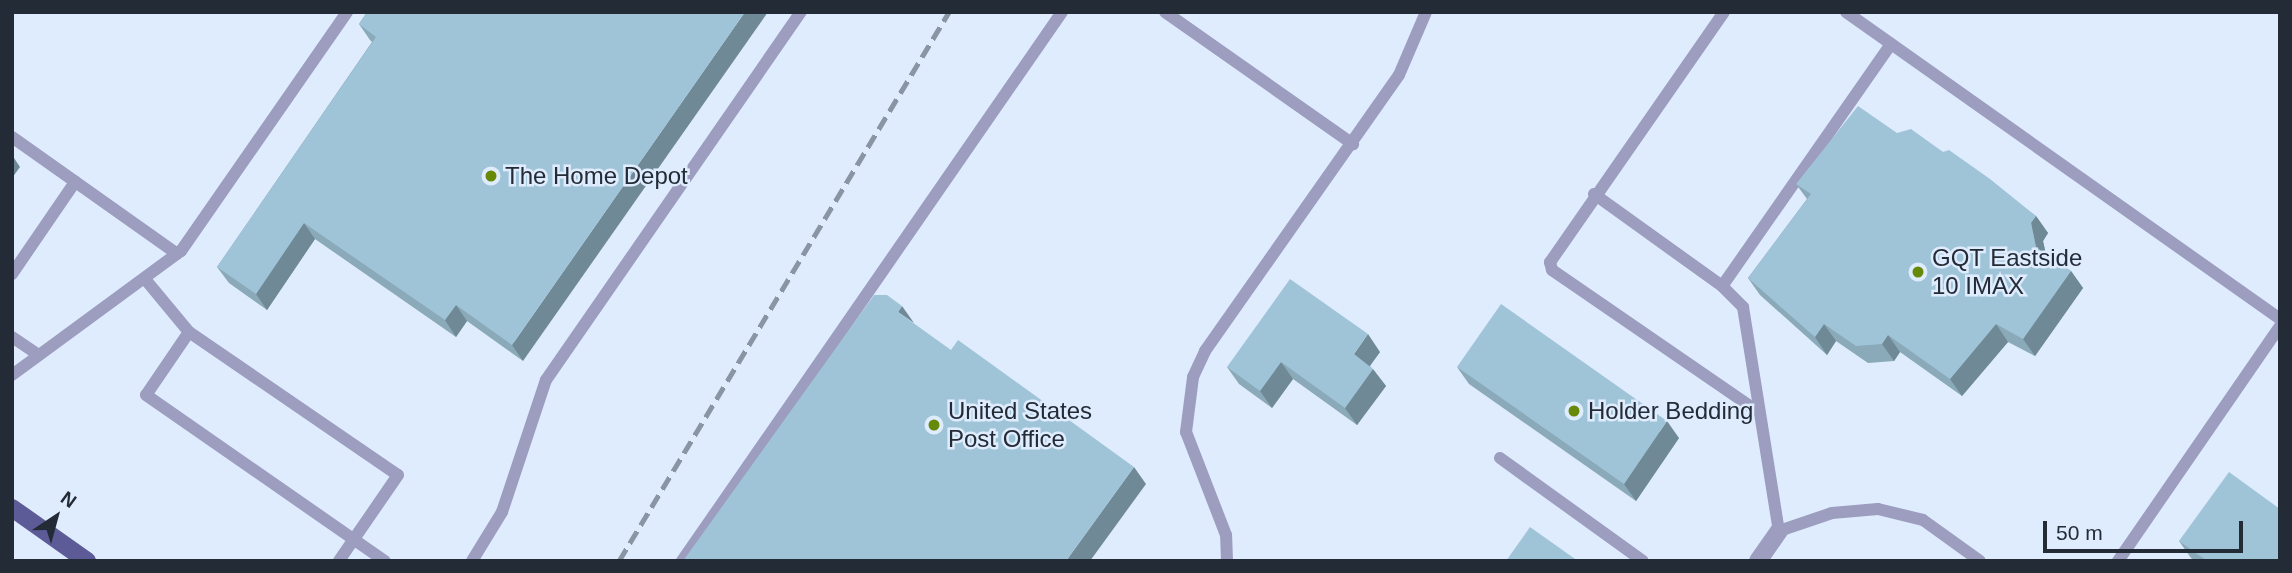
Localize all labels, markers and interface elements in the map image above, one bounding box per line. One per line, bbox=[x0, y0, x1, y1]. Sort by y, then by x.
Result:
place label: The Home Depot bbox=[505, 162, 688, 190]
marker: The Home Depot bbox=[483, 168, 499, 184]
place label: GQT Eastside 10 IMAX bbox=[1932, 244, 2083, 300]
marker: GQT Eastside 10 IMAX bbox=[1910, 264, 1926, 280]
place label: United States Post Office bbox=[948, 397, 1092, 453]
place label: Holder Bedding bbox=[1588, 397, 1753, 425]
marker: Holder Bedding bbox=[1566, 403, 1582, 419]
marker: United States Post Office bbox=[926, 417, 942, 433]
north arrow bbox=[21, 482, 91, 552]
text: N bbox=[57, 487, 80, 512]
scale bar bbox=[2047, 506, 2246, 550]
text: 50 m bbox=[2056, 521, 2103, 544]

